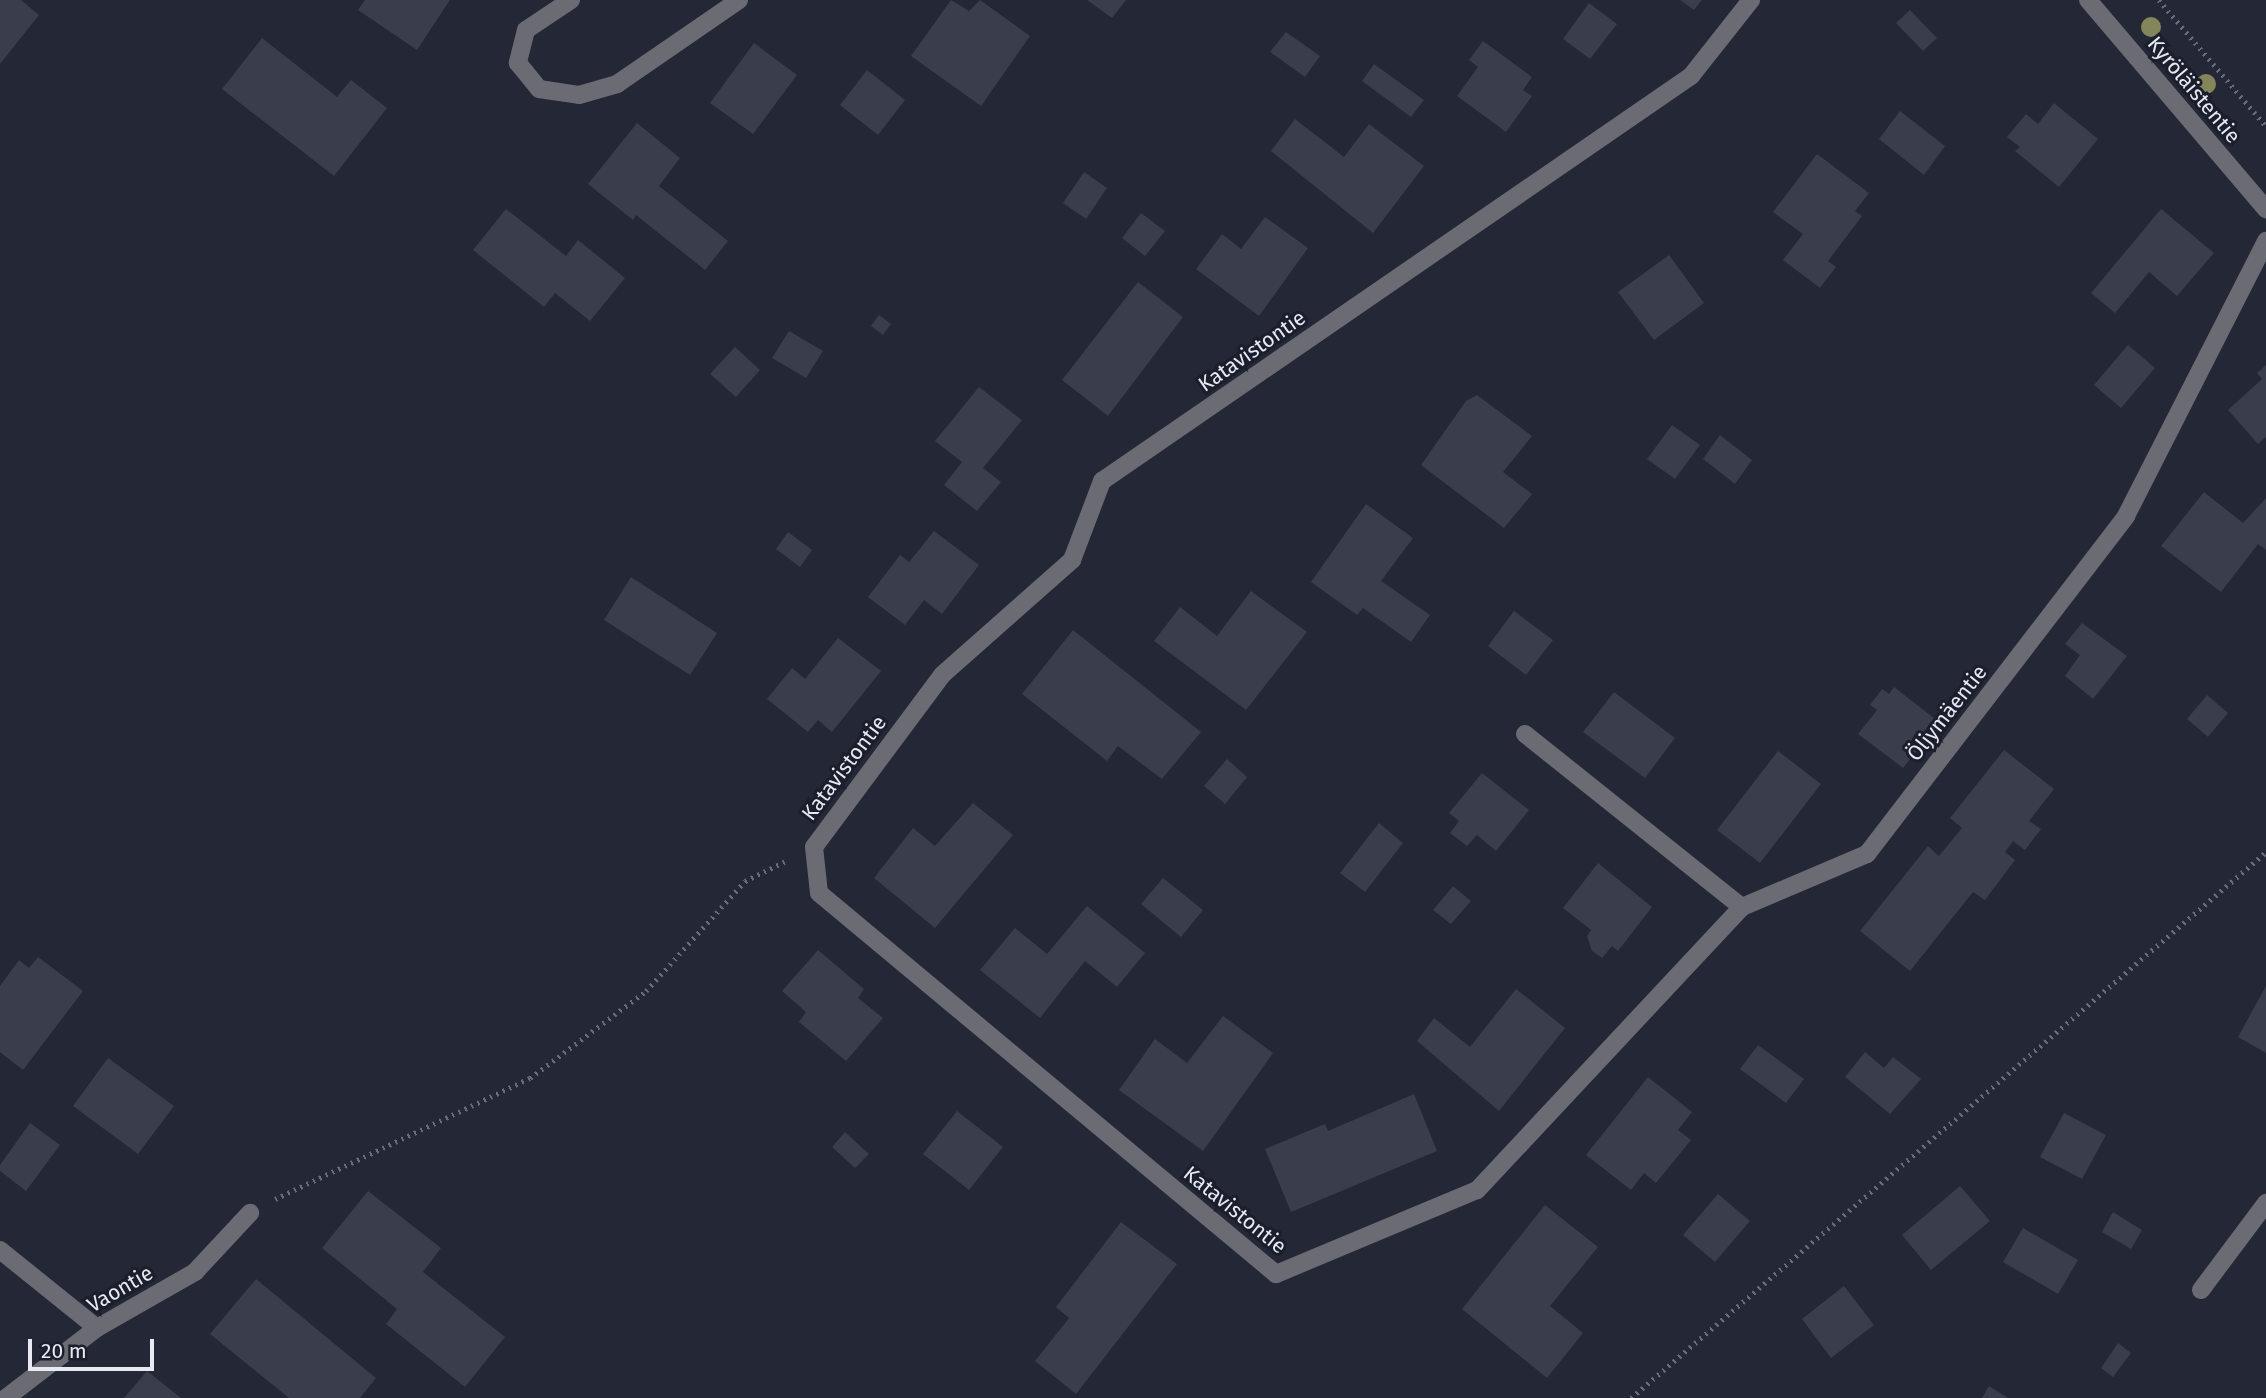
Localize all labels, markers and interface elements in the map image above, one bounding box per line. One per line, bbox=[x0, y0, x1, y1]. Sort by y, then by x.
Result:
street label: Kyröläistentie bbox=[2142, 32, 2246, 148]
street label: Katavistontie bbox=[1194, 305, 1310, 397]
street label: Öljymäentie bbox=[1902, 660, 1992, 766]
street label: Katavistontie bbox=[796, 710, 892, 826]
street label: Katavistontie bbox=[1178, 1161, 1292, 1259]
street label: Vaontie bbox=[83, 1260, 157, 1318]
scale bar bbox=[32, 1324, 158, 1368]
text: 20 m bbox=[41, 1338, 87, 1364]

